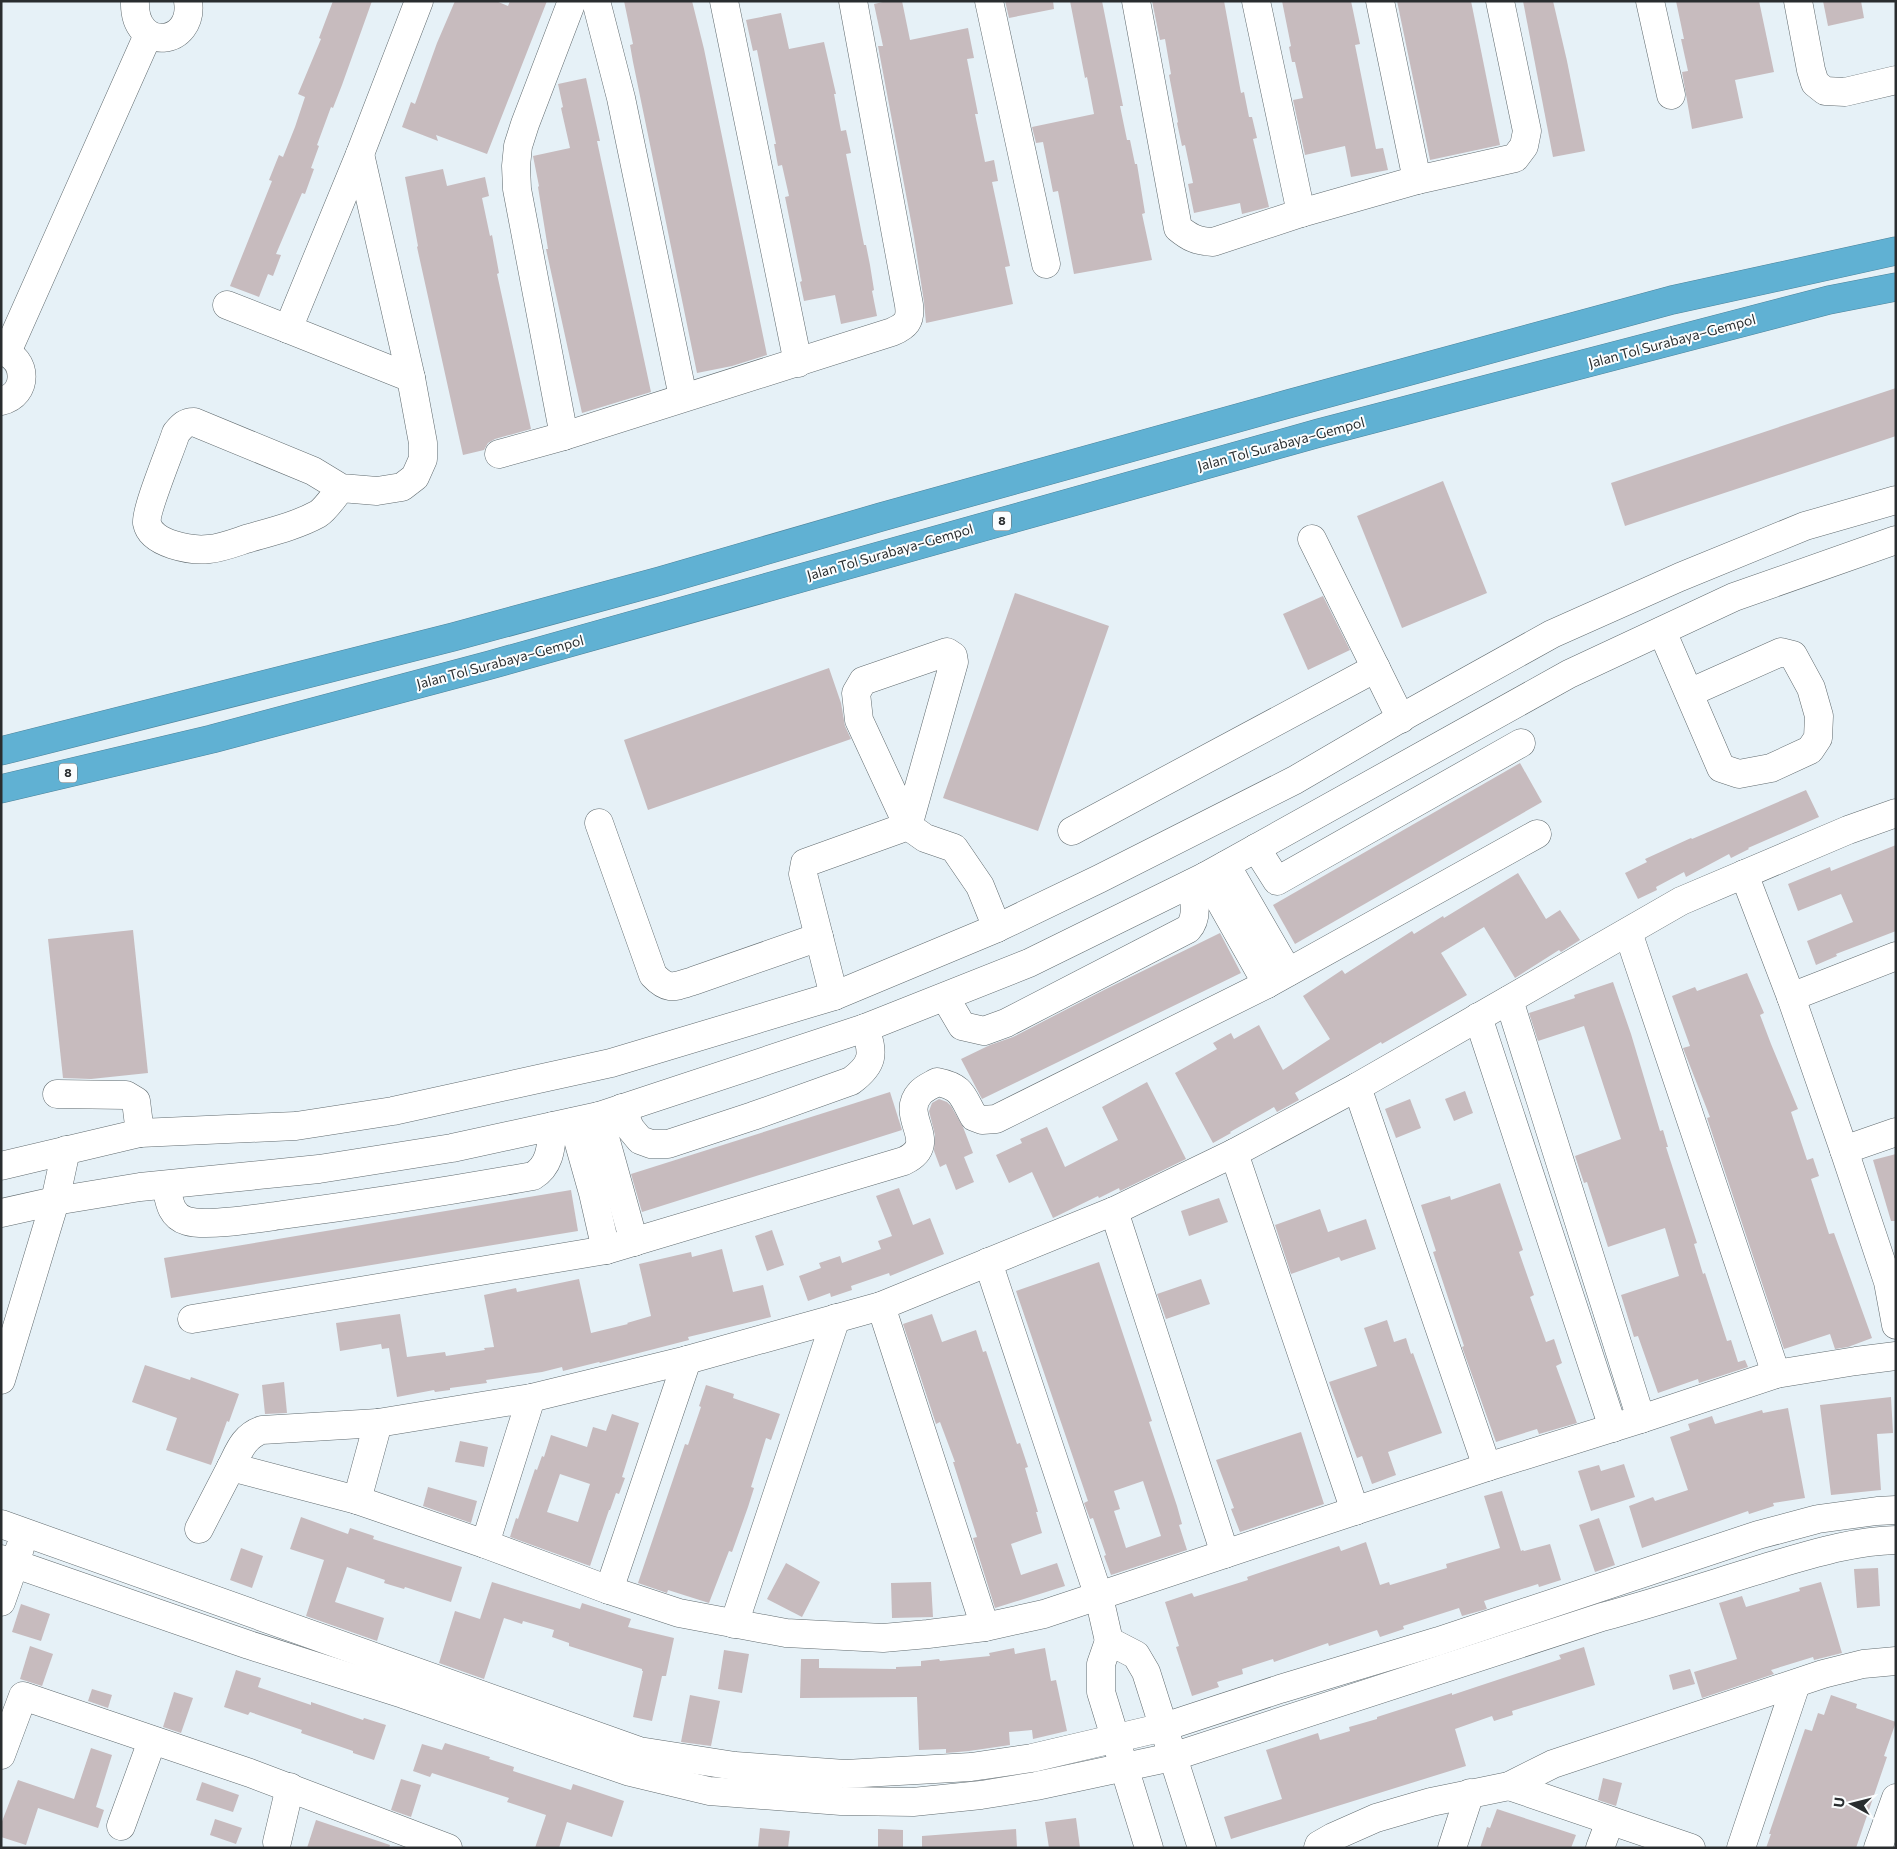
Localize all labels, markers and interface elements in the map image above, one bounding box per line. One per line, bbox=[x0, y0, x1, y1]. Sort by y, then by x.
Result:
street label: Jalan Tol Surabaya–Gempol bbox=[1586, 310, 1757, 371]
street label: Jalan Tol Surabaya–Gempol bbox=[1195, 413, 1366, 474]
road number: 8 bbox=[993, 512, 1011, 530]
street label: Jalan Tol Surabaya–Gempol bbox=[805, 520, 975, 583]
street label: Jalan Tol Surabaya–Gempol bbox=[414, 631, 585, 692]
road number: 8 bbox=[59, 764, 77, 782]
north arrow bbox=[1827, 1779, 1877, 1829]
text: U bbox=[1830, 1796, 1848, 1808]

